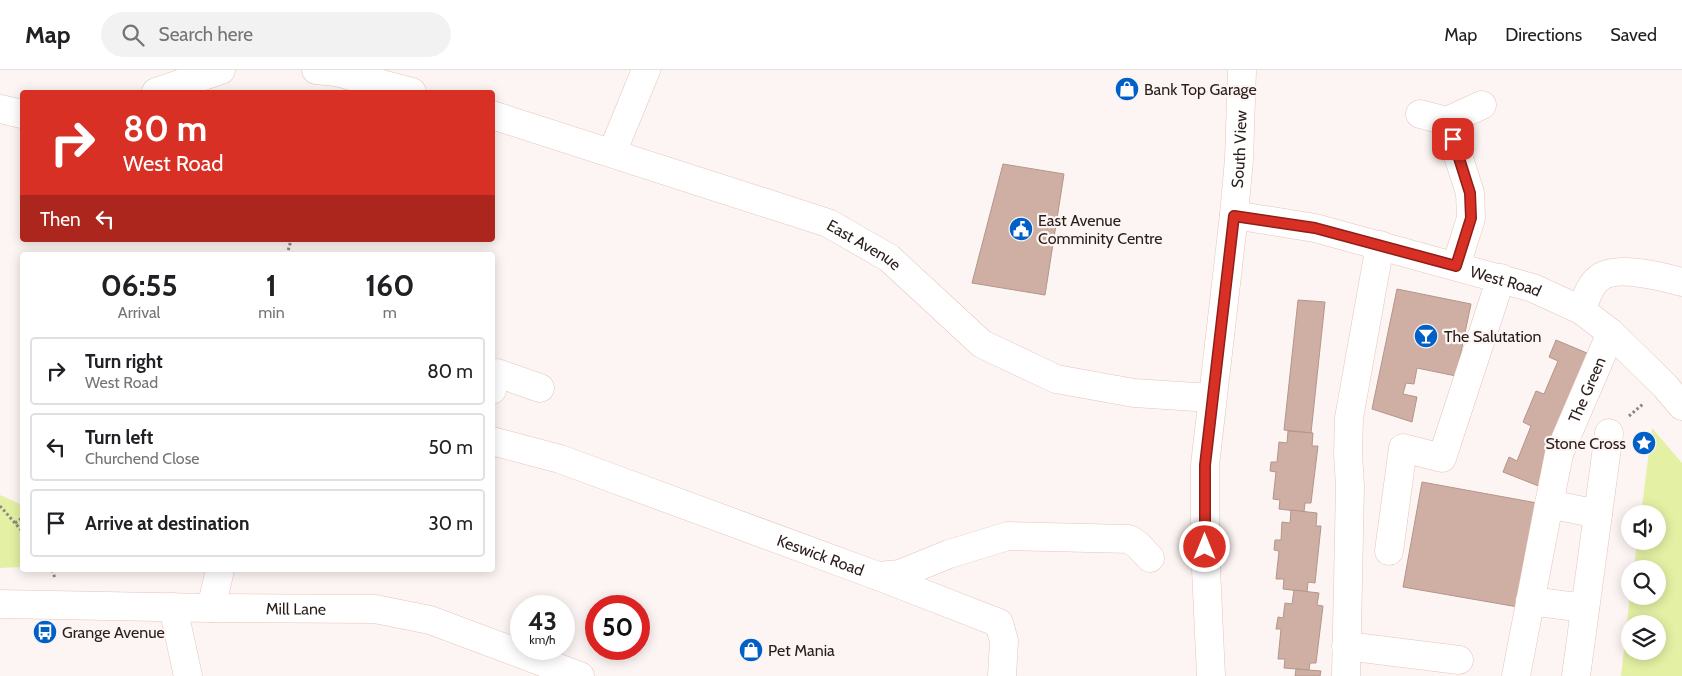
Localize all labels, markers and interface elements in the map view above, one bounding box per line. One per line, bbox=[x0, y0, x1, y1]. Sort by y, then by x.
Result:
search box bbox=[101, 12, 451, 57]
text: Map bbox=[25, 20, 71, 49]
icon: search bbox=[119, 21, 147, 49]
text: Search here bbox=[159, 23, 253, 46]
text: Map bbox=[1444, 24, 1477, 46]
text: Directions bbox=[1505, 24, 1582, 46]
text: Saved bbox=[1610, 24, 1657, 46]
shop icon: Bank Top Garage bbox=[1114, 76, 1140, 102]
place label: Bank Top Garage bbox=[1144, 80, 1257, 99]
text: 80 m bbox=[123, 107, 207, 150]
street label: South View bbox=[1227, 109, 1251, 189]
icon: right bbox=[40, 110, 105, 175]
pin bbox=[1432, 118, 1474, 160]
icon: arrive bbox=[1439, 125, 1467, 153]
text: West Road bbox=[123, 150, 223, 177]
icon: left bbox=[91, 205, 119, 233]
text: Then bbox=[40, 208, 81, 231]
place label: East Avenue Comminity Centre bbox=[1038, 211, 1162, 248]
street label: East Avenue bbox=[824, 215, 905, 274]
public building icon: East Avenue Comminity Centre bbox=[1008, 216, 1034, 242]
street label: West Road bbox=[1468, 262, 1544, 301]
text: 06:55 bbox=[101, 267, 178, 304]
text: 1 bbox=[266, 267, 277, 304]
text: 160 bbox=[365, 267, 414, 304]
text: Arrival bbox=[118, 303, 160, 322]
text: min bbox=[258, 303, 285, 322]
text: m bbox=[383, 303, 397, 322]
bar icon: The Salutation bbox=[1413, 323, 1439, 349]
place label: The Salutation bbox=[1444, 327, 1542, 346]
text: Turn right bbox=[85, 350, 163, 373]
street label: The Green bbox=[1565, 354, 1610, 426]
icon: right bbox=[42, 357, 70, 385]
text: 80 m bbox=[427, 360, 473, 383]
text: West Road bbox=[85, 373, 158, 392]
text: Turn left bbox=[85, 426, 153, 449]
place icon: Stone Cross bbox=[1631, 430, 1657, 456]
icon: left bbox=[42, 433, 70, 461]
place label: Stone Cross bbox=[1545, 434, 1626, 453]
text: 50 m bbox=[429, 436, 473, 459]
text: Churchend Close bbox=[85, 449, 199, 468]
map controls bbox=[1621, 505, 1666, 660]
button: sound bbox=[1621, 505, 1666, 550]
icon: arrive bbox=[42, 509, 70, 537]
text: Arrive at destination bbox=[85, 512, 249, 535]
text: 30 m bbox=[429, 512, 473, 535]
position arrow bbox=[1178, 520, 1230, 572]
street label: Keswick Road bbox=[774, 531, 866, 580]
button: search bbox=[1621, 560, 1666, 605]
speed limit sign: 50 bbox=[585, 595, 650, 660]
street label: Mill Lane bbox=[266, 599, 326, 619]
text: 43 bbox=[528, 606, 557, 636]
button: layers bbox=[1621, 615, 1666, 660]
bus stop icon: Grange Avenue bbox=[32, 619, 58, 645]
place label: Grange Avenue bbox=[62, 623, 165, 642]
text: km/h bbox=[529, 632, 556, 647]
shop icon: Pet Mania bbox=[738, 637, 764, 663]
place label: Pet Mania bbox=[768, 641, 835, 660]

